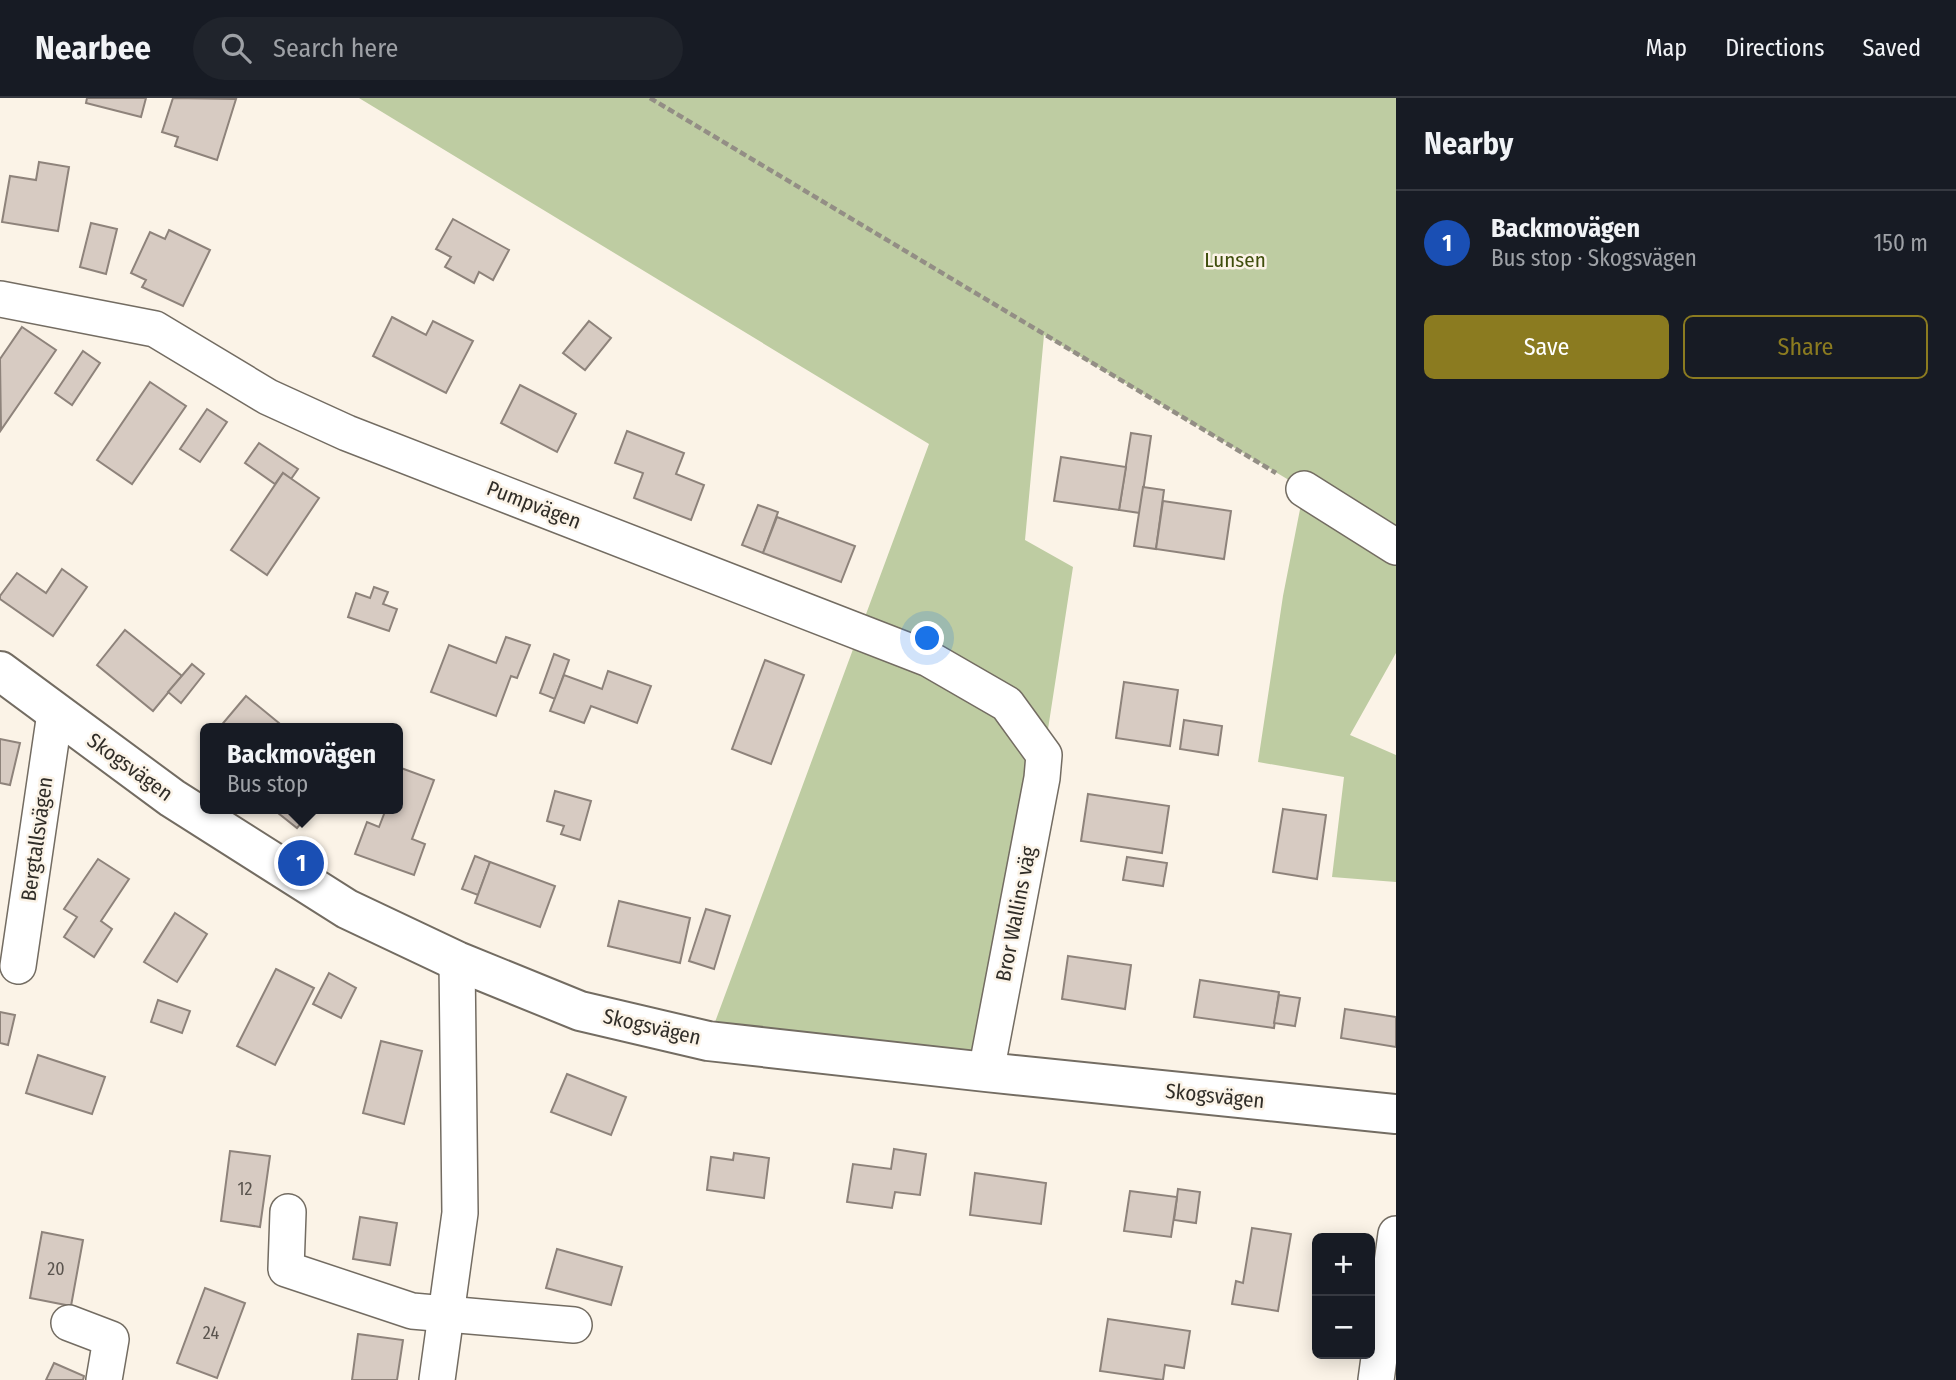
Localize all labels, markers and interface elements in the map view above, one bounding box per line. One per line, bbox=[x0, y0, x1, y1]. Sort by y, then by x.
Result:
search box bbox=[193, 17, 683, 80]
text: Nearbee bbox=[35, 28, 151, 68]
icon: search bbox=[217, 29, 255, 67]
text: Search here bbox=[273, 33, 398, 64]
text: Map bbox=[1646, 34, 1687, 62]
text: Directions bbox=[1725, 34, 1824, 62]
text: Saved bbox=[1862, 34, 1921, 62]
text: Nearby bbox=[1424, 126, 1513, 162]
text: Backmovägen bbox=[1491, 213, 1640, 244]
text: 1 bbox=[1442, 229, 1452, 257]
text: 150 m bbox=[1873, 229, 1928, 257]
text: Bus stop · Skogsvägen bbox=[1491, 244, 1697, 272]
park label: Lunsen bbox=[1204, 247, 1266, 273]
button: Save bbox=[1424, 315, 1669, 379]
button: Share bbox=[1683, 315, 1928, 379]
street label: Pumpvägen bbox=[483, 475, 585, 535]
your location bbox=[910, 621, 944, 655]
popup bbox=[200, 723, 403, 814]
street label: Skogsvägen bbox=[82, 727, 178, 807]
text: Backmovägen bbox=[227, 739, 376, 770]
text: Bus stop bbox=[227, 770, 308, 798]
street label: Bergtallsvägen bbox=[15, 775, 59, 903]
pin: 1 bbox=[278, 837, 324, 889]
street label: Bror Wallins väg bbox=[990, 844, 1042, 984]
street label: Skogsvägen bbox=[601, 1003, 703, 1051]
street label: Skogsvägen bbox=[1164, 1078, 1266, 1114]
house number: 12 bbox=[238, 1178, 253, 1200]
map controls bbox=[1312, 1233, 1375, 1359]
button: + bbox=[1312, 1233, 1375, 1296]
house number: 20 bbox=[47, 1258, 65, 1280]
button: − bbox=[1312, 1296, 1375, 1359]
house number: 24 bbox=[203, 1322, 219, 1344]

